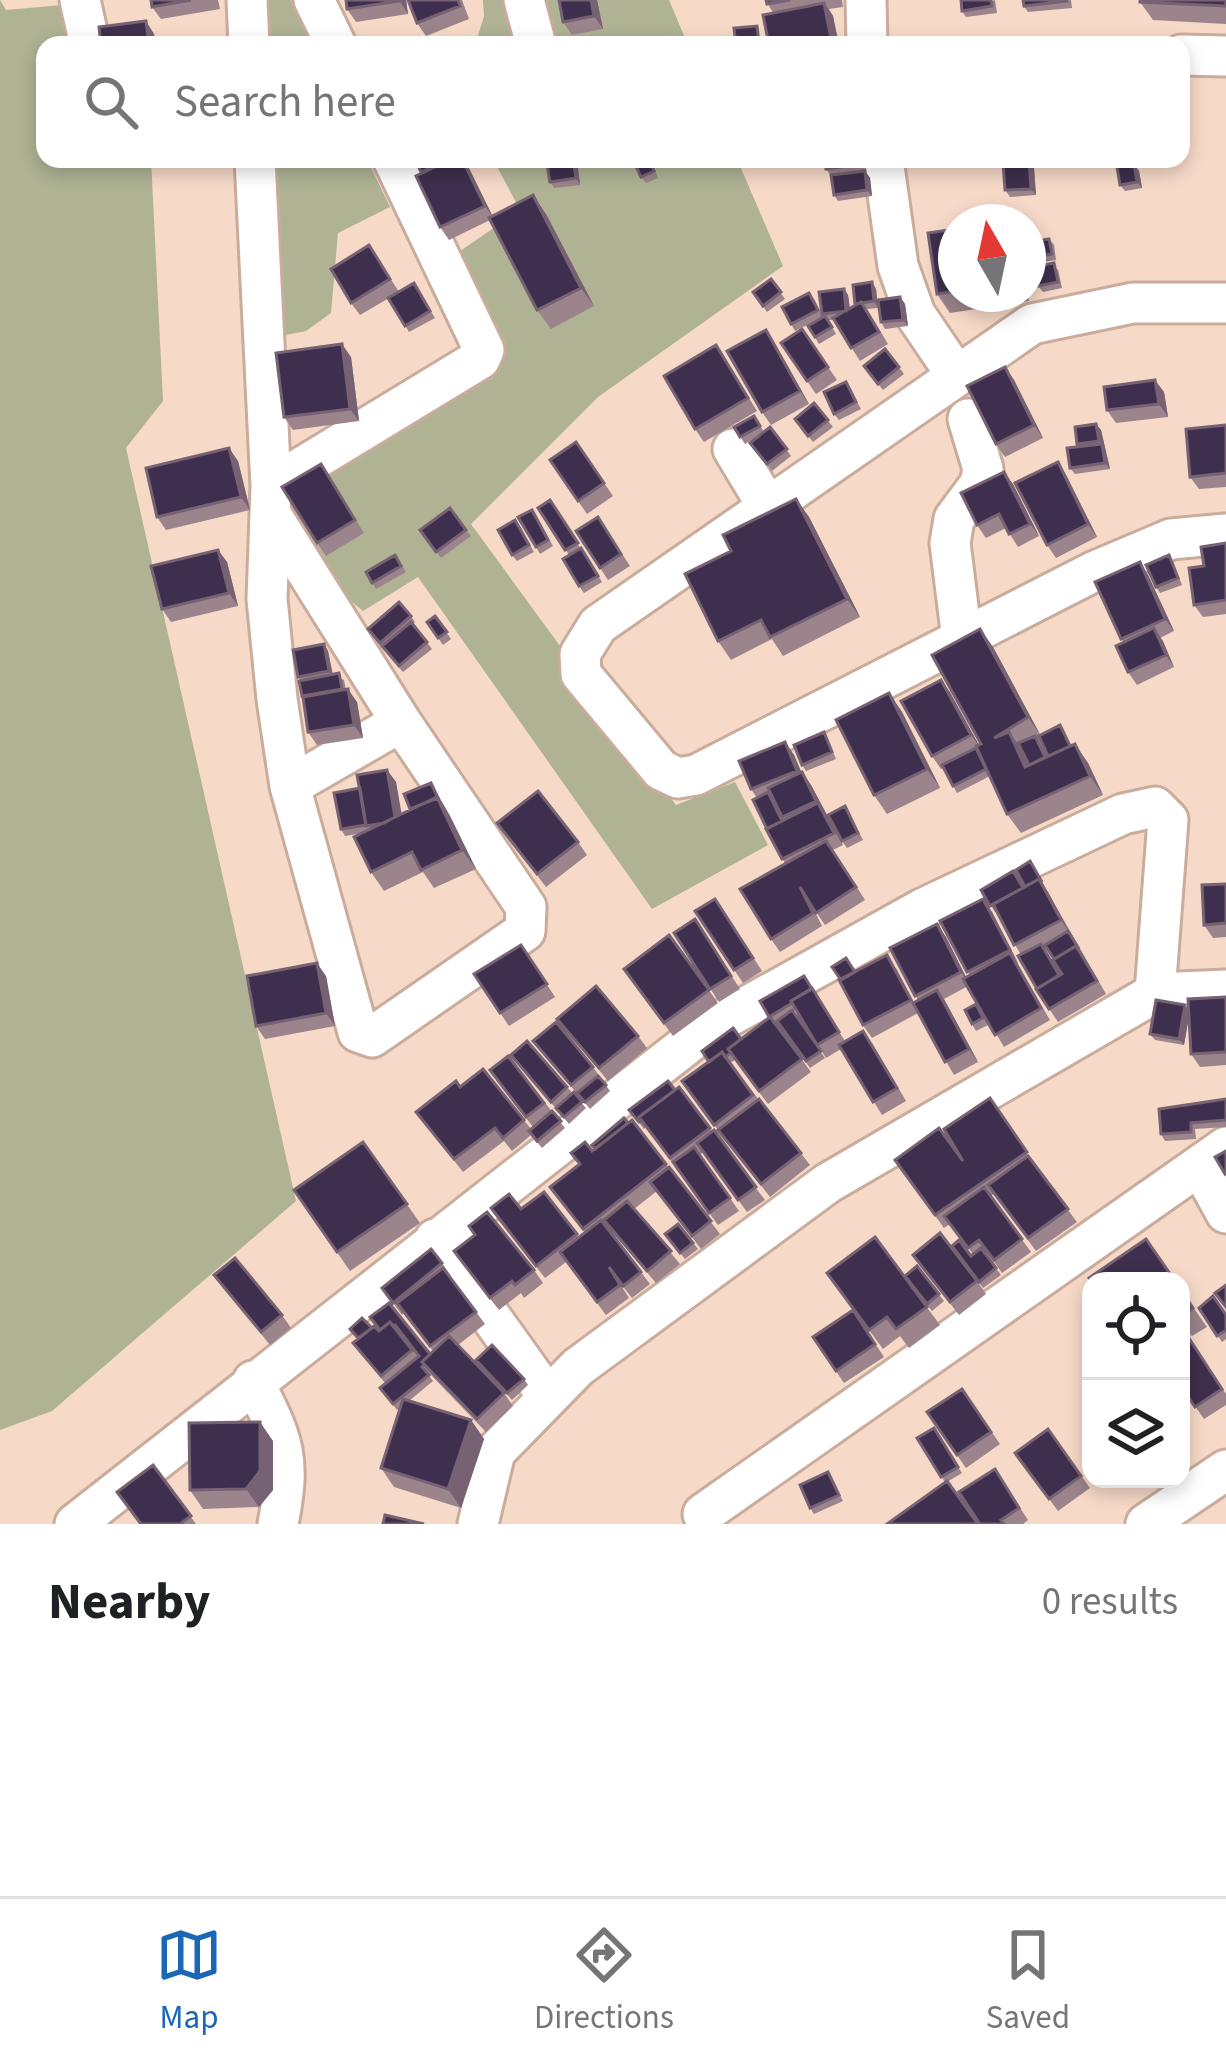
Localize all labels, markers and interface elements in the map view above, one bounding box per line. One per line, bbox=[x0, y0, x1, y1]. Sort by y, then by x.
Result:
search box bbox=[36, 36, 1190, 168]
icon: search bbox=[78, 69, 144, 135]
text: Search here bbox=[174, 70, 396, 134]
north arrow bbox=[938, 204, 1046, 312]
map controls bbox=[1082, 1272, 1190, 1488]
button: locate bbox=[1082, 1272, 1190, 1380]
button: layers bbox=[1082, 1380, 1190, 1488]
text: Nearby bbox=[48, 1566, 210, 1638]
text: 0 results bbox=[1042, 1574, 1178, 1630]
tab: Map bbox=[156, 1922, 222, 2041]
tab: Directions bbox=[534, 1922, 674, 2041]
tab: Saved bbox=[986, 1922, 1070, 2041]

